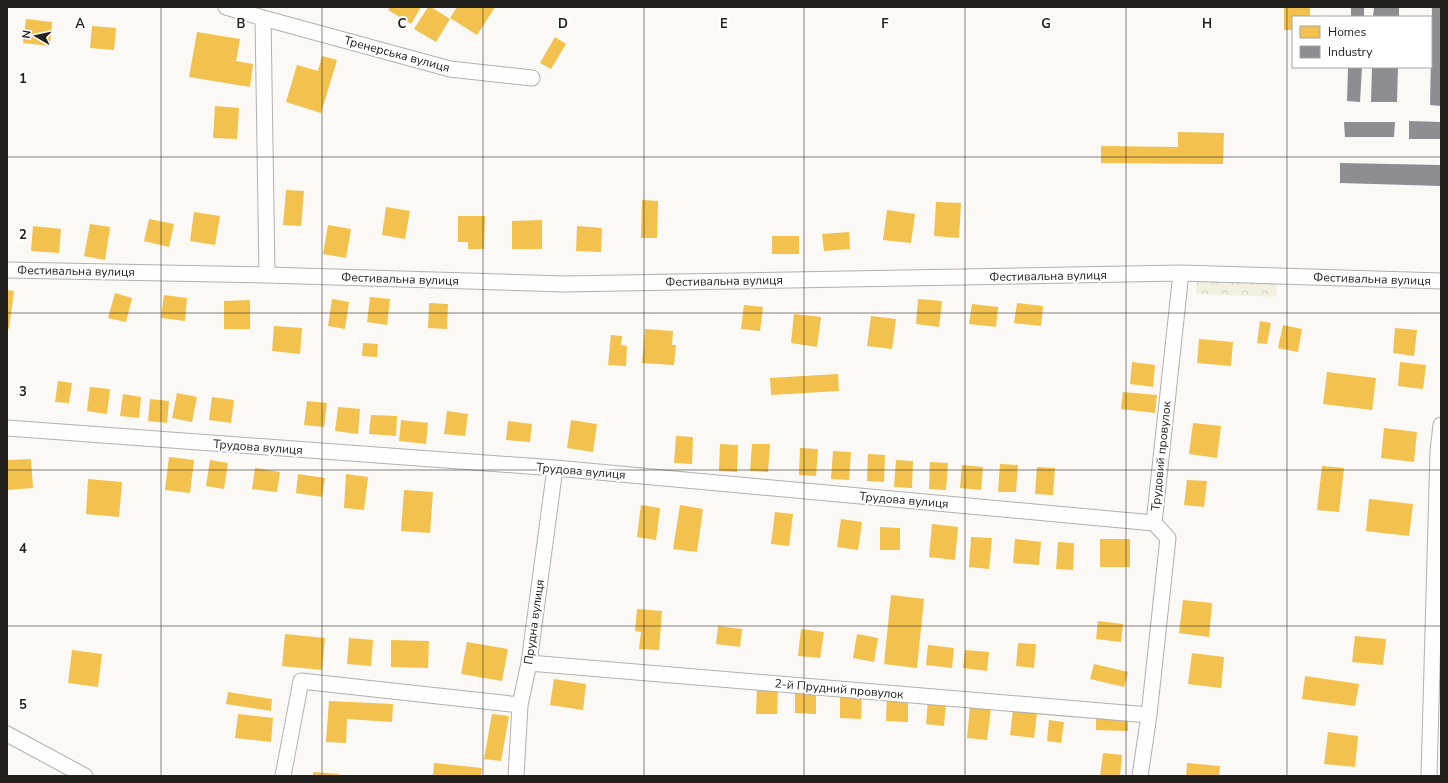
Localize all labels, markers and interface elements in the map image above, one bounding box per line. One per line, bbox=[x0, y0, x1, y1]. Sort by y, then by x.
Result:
text: A bbox=[75, 15, 85, 33]
text: B bbox=[237, 15, 246, 33]
text: C bbox=[398, 15, 407, 33]
text: D bbox=[558, 15, 568, 33]
text: E bbox=[720, 15, 728, 33]
text: F bbox=[881, 15, 889, 33]
text: G bbox=[1041, 15, 1051, 33]
text: H bbox=[1202, 15, 1212, 33]
north arrow bbox=[16, 16, 56, 56]
legend bbox=[1292, 16, 1432, 68]
text: Homes bbox=[1328, 24, 1366, 40]
text: N bbox=[19, 29, 35, 40]
street label: Тренерська вулиця bbox=[342, 32, 452, 76]
text: Industry bbox=[1328, 44, 1373, 60]
text: 1 bbox=[19, 70, 27, 88]
text: 2 bbox=[19, 226, 27, 244]
street label: Фестивальна вулиця bbox=[17, 262, 135, 280]
street label: Фестивальна вулиця bbox=[989, 267, 1107, 285]
street label: Фестивальна вулиця bbox=[341, 269, 459, 289]
street label: Фестивальна вулиця bbox=[1313, 269, 1431, 289]
street label: Фестивальна вулиця bbox=[665, 272, 783, 290]
text: 3 bbox=[19, 383, 27, 401]
street label: Трудовий провулок bbox=[1147, 400, 1175, 512]
street label: Трудова вулиця bbox=[213, 436, 303, 458]
street label: Трудова вулиця bbox=[536, 459, 626, 483]
street label: Трудова вулиця bbox=[859, 488, 949, 512]
text: 4 bbox=[19, 540, 27, 558]
street label: Прудна вулиця bbox=[520, 578, 548, 666]
street label: 2-й Прудний провулок bbox=[774, 675, 905, 703]
text: 5 bbox=[19, 696, 27, 714]

